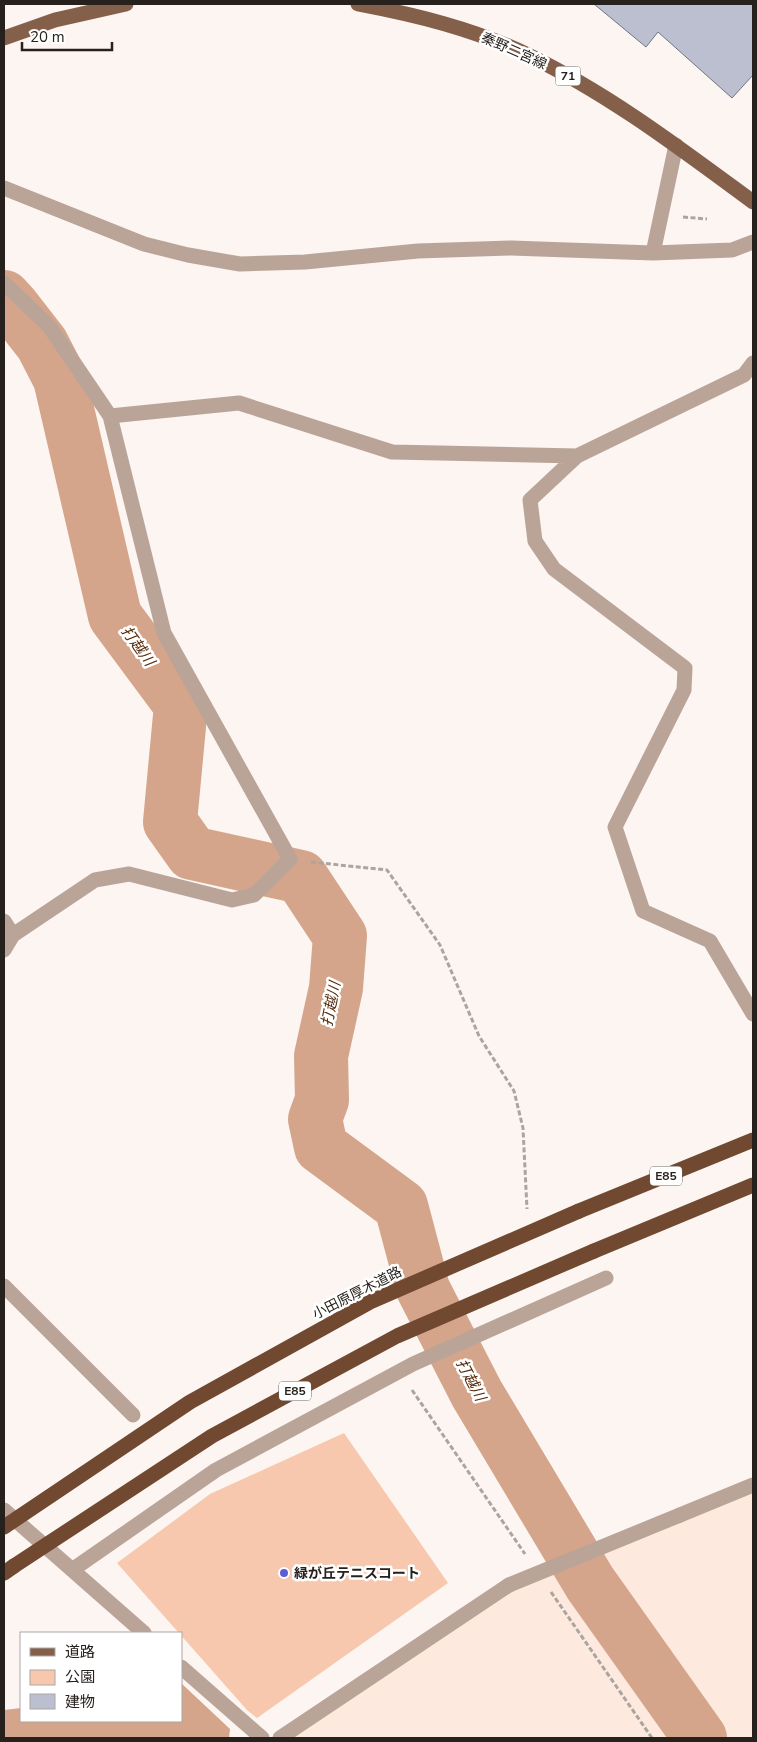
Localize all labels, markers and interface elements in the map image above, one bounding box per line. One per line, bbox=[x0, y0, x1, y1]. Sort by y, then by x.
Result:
scale bar bbox=[22, 20, 112, 52]
text: 20 m bbox=[30, 27, 65, 47]
street label: 秦野二宮線 bbox=[478, 28, 550, 74]
road number: 71 bbox=[556, 66, 580, 85]
water label: 打越川 bbox=[117, 622, 160, 672]
water label: 打越川 bbox=[317, 978, 345, 1028]
road number: E85 bbox=[650, 1166, 682, 1186]
street label: 小田原厚木道路 bbox=[309, 1262, 405, 1324]
water label: 打越川 bbox=[452, 1355, 491, 1406]
road number: E85 bbox=[279, 1382, 311, 1400]
place label: 緑が丘テニスコート bbox=[294, 1564, 420, 1583]
marker: 緑が丘テニスコート bbox=[278, 1567, 290, 1579]
legend bbox=[20, 1632, 182, 1722]
text: 道路 bbox=[65, 1642, 95, 1662]
text: 公園 bbox=[65, 1667, 95, 1687]
text: 建物 bbox=[65, 1692, 95, 1712]

